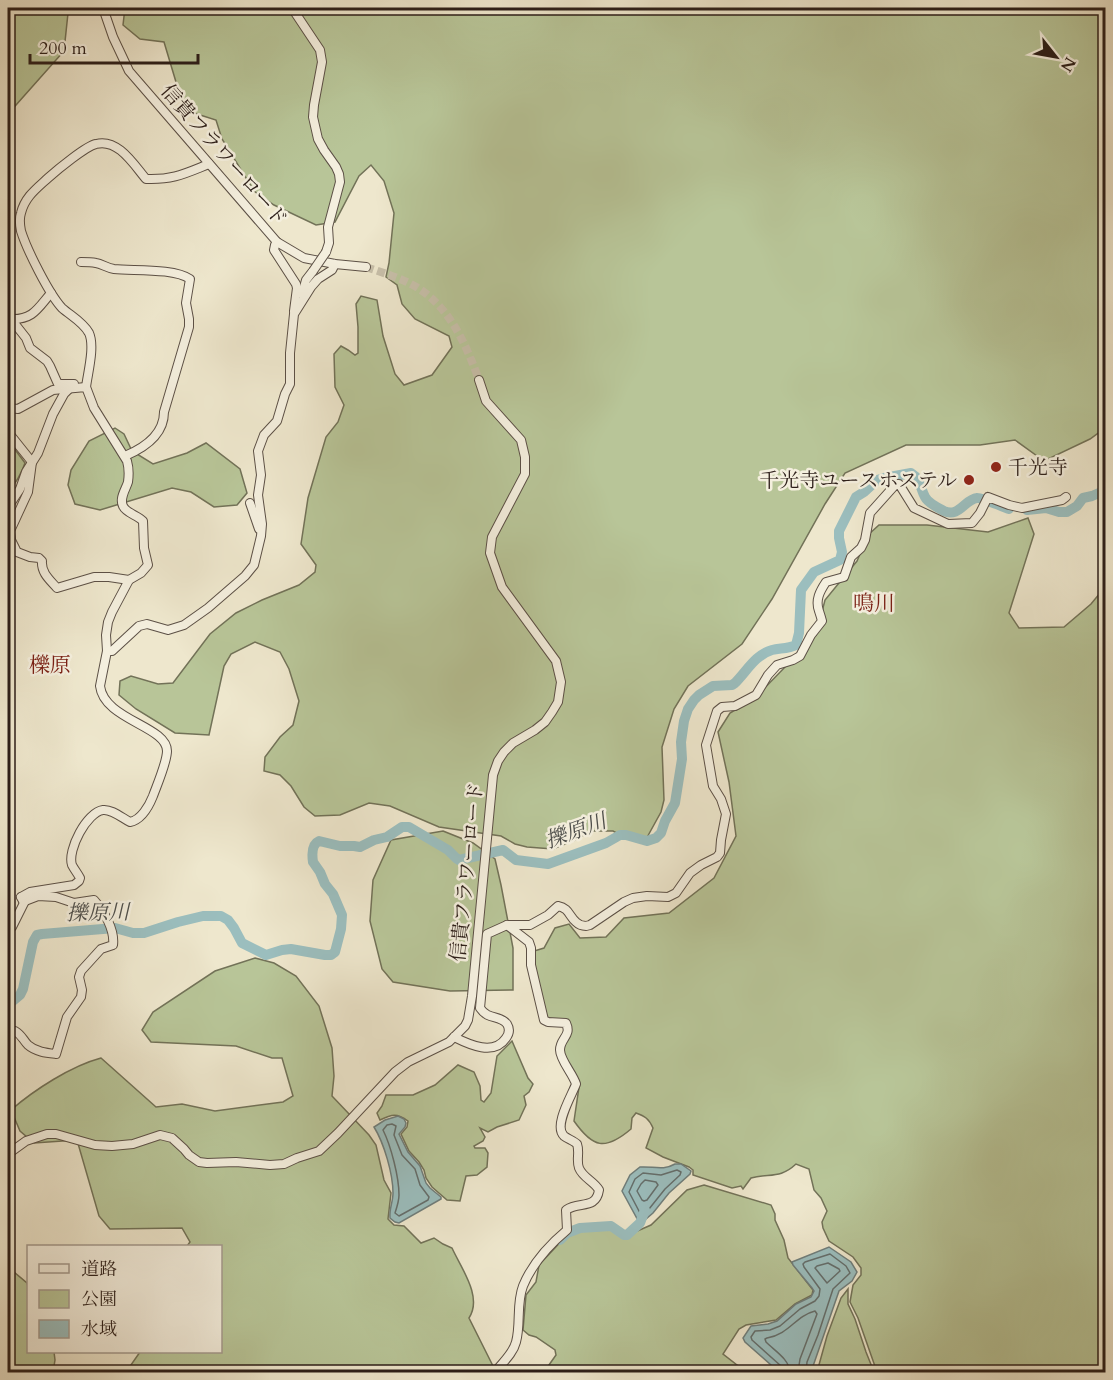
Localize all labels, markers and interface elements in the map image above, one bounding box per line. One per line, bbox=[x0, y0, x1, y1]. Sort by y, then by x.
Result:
scale bar bbox=[30, 27, 198, 65]
north arrow bbox=[1026, 27, 1086, 87]
text: 200 m bbox=[39, 36, 87, 61]
text: N bbox=[1055, 53, 1081, 76]
street label: 信貴フラワーロード bbox=[155, 78, 293, 232]
place label: 千光寺 bbox=[1008, 454, 1068, 481]
marker: 千光寺 bbox=[989, 460, 1003, 474]
place label: 千光寺ユースホステル bbox=[759, 467, 957, 494]
marker: 千光寺ユースホステル bbox=[962, 473, 976, 487]
district label: 鳴川 bbox=[853, 589, 895, 618]
district label: 櫟原 bbox=[29, 651, 71, 680]
street label: 信貴フラワーロード bbox=[444, 781, 490, 963]
water label: 擽原川 bbox=[541, 806, 612, 855]
water label: 擽原川 bbox=[66, 898, 132, 928]
legend bbox=[27, 1245, 222, 1353]
text: 道路 bbox=[81, 1257, 117, 1282]
text: 公園 bbox=[81, 1287, 117, 1312]
text: 水域 bbox=[81, 1317, 117, 1342]

